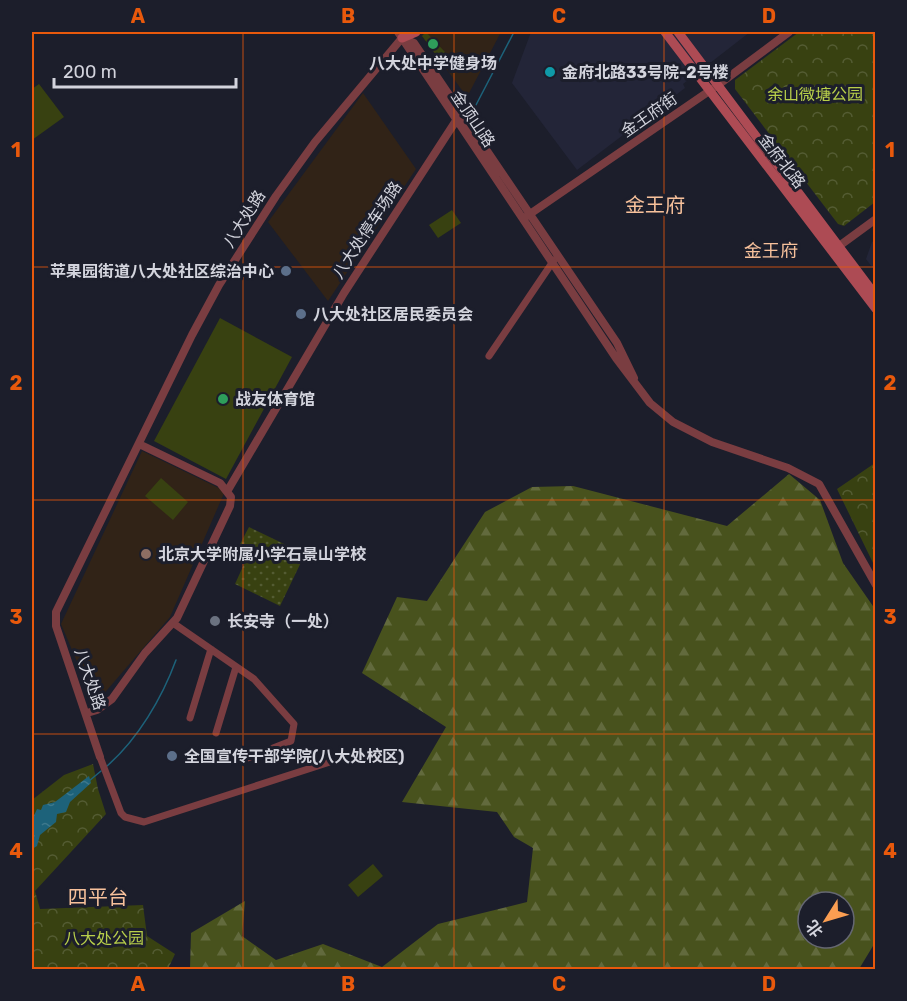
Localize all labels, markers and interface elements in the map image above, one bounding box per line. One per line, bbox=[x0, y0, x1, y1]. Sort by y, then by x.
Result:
text: A bbox=[131, 4, 146, 28]
text: B bbox=[341, 4, 355, 28]
text: C bbox=[552, 4, 566, 28]
text: D bbox=[762, 4, 776, 28]
marker: 八大处中学健身场 bbox=[426, 37, 440, 51]
scale bar bbox=[54, 51, 236, 89]
place label: 八大处中学健身场 bbox=[369, 54, 497, 73]
text: 200 m bbox=[63, 61, 117, 83]
place label: 金府北路33号院-2号楼 bbox=[562, 63, 729, 82]
marker: 金府北路33号院-2号楼 bbox=[543, 65, 557, 79]
park label: 余山微塘公园 bbox=[767, 85, 863, 104]
street label: 金顶山路 bbox=[447, 87, 499, 151]
street label: 金王府街 bbox=[617, 89, 681, 141]
street label: 金府北路 bbox=[755, 130, 809, 192]
text: 1 bbox=[11, 138, 21, 162]
text: 1 bbox=[885, 138, 895, 162]
street label: 八大处停车场路 bbox=[329, 178, 405, 282]
street label: 八大处路 bbox=[219, 187, 269, 251]
district label: 金王府 bbox=[625, 193, 685, 217]
district label: 金王府 bbox=[744, 240, 798, 262]
place label: 苹果园街道八大处社区综治中心 bbox=[50, 262, 274, 281]
marker: 苹果园街道八大处社区综治中心 bbox=[279, 264, 293, 278]
place label: 八大处社区居民委员会 bbox=[313, 305, 473, 324]
marker: 八大处社区居民委员会 bbox=[294, 307, 308, 321]
text: 2 bbox=[10, 371, 23, 395]
text: 2 bbox=[884, 371, 897, 395]
place label: 战友体育馆 bbox=[235, 390, 315, 409]
marker: 战友体育馆 bbox=[216, 392, 230, 406]
place label: 北京大学附属小学石景山学校 bbox=[158, 545, 367, 564]
marker: 北京大学附属小学石景山学校 bbox=[139, 547, 153, 561]
text: 3 bbox=[9, 605, 23, 629]
text: 3 bbox=[883, 605, 897, 629]
place label: 长安寺（一处） bbox=[227, 612, 339, 631]
marker: 长安寺（一处） bbox=[208, 614, 222, 628]
street label: 八大处路 bbox=[71, 646, 109, 712]
place label: 全国宣传干部学院(八大处校区) bbox=[184, 747, 404, 766]
marker: 全国宣传干部学院(八大处校区) bbox=[165, 749, 179, 763]
text: 4 bbox=[9, 839, 23, 863]
text: 4 bbox=[883, 839, 897, 863]
district label: 四平台 bbox=[68, 885, 128, 909]
north arrow bbox=[796, 890, 856, 950]
text: 北 bbox=[802, 917, 827, 941]
park label: 八大处公园 bbox=[64, 929, 144, 948]
text: A bbox=[131, 972, 146, 996]
text: B bbox=[341, 972, 355, 996]
text: C bbox=[552, 972, 566, 996]
text: D bbox=[762, 972, 776, 996]

